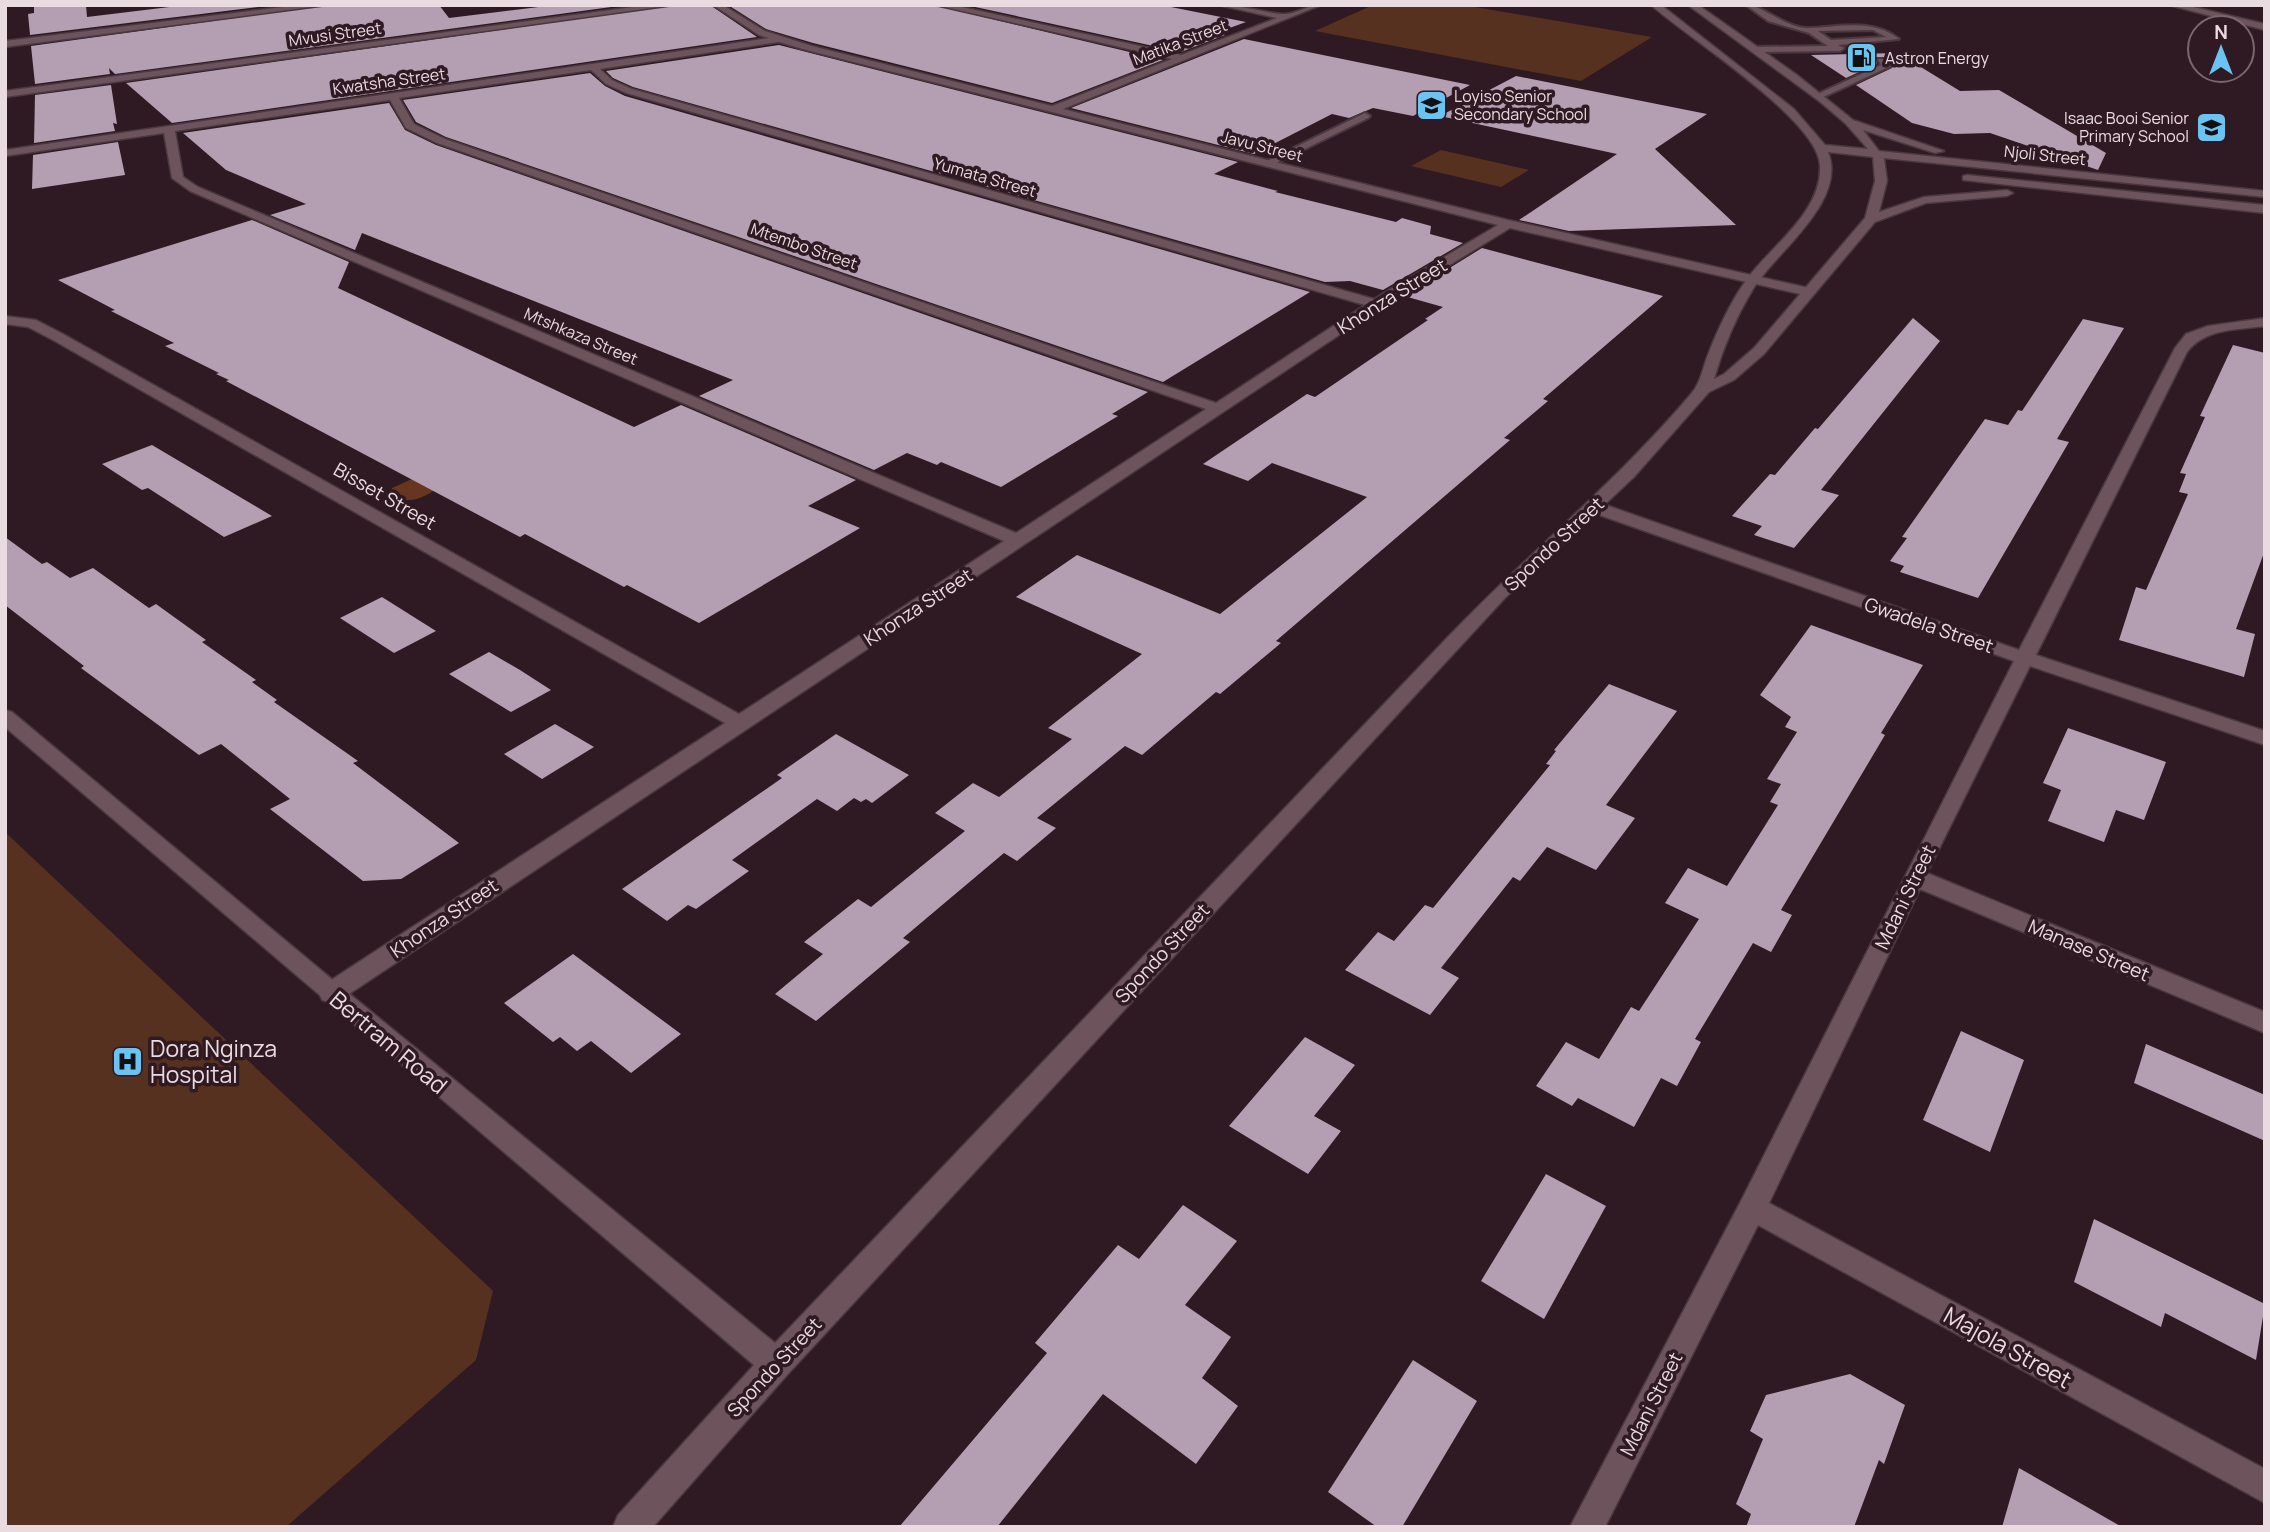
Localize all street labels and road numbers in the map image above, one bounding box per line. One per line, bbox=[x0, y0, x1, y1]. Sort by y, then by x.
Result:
street label: Matika Street bbox=[1130, 14, 1230, 70]
street label: Mvusi Street bbox=[287, 17, 383, 51]
street label: Kwatsha Street bbox=[331, 62, 447, 100]
street label: Javu Street bbox=[1219, 125, 1305, 167]
street label: Njoli Street bbox=[2003, 140, 2087, 170]
street label: Yumata Street bbox=[931, 152, 1039, 202]
street label: Mtembo Street bbox=[748, 217, 860, 275]
street label: Khonza Street bbox=[1332, 252, 1452, 340]
street label: Mtshkaza Street bbox=[521, 302, 641, 370]
street label: Bisset Street bbox=[329, 456, 441, 536]
street label: Spondo Street bbox=[1498, 491, 1610, 597]
street label: Khonza Street bbox=[859, 562, 977, 652]
street label: Gwadela Street bbox=[1861, 591, 1997, 659]
street label: Mdani Street bbox=[1869, 840, 1941, 954]
street label: Khonza Street bbox=[385, 872, 503, 964]
street label: Spondo Street bbox=[1109, 897, 1215, 1009]
street label: Manase Street bbox=[2025, 913, 2153, 987]
street label: Bertram Road bbox=[323, 983, 455, 1101]
street label: Majola Street bbox=[1938, 1299, 2078, 1395]
street label: Spondo Street bbox=[721, 1311, 827, 1423]
street label: Mdani Street bbox=[1614, 1348, 1688, 1460]

